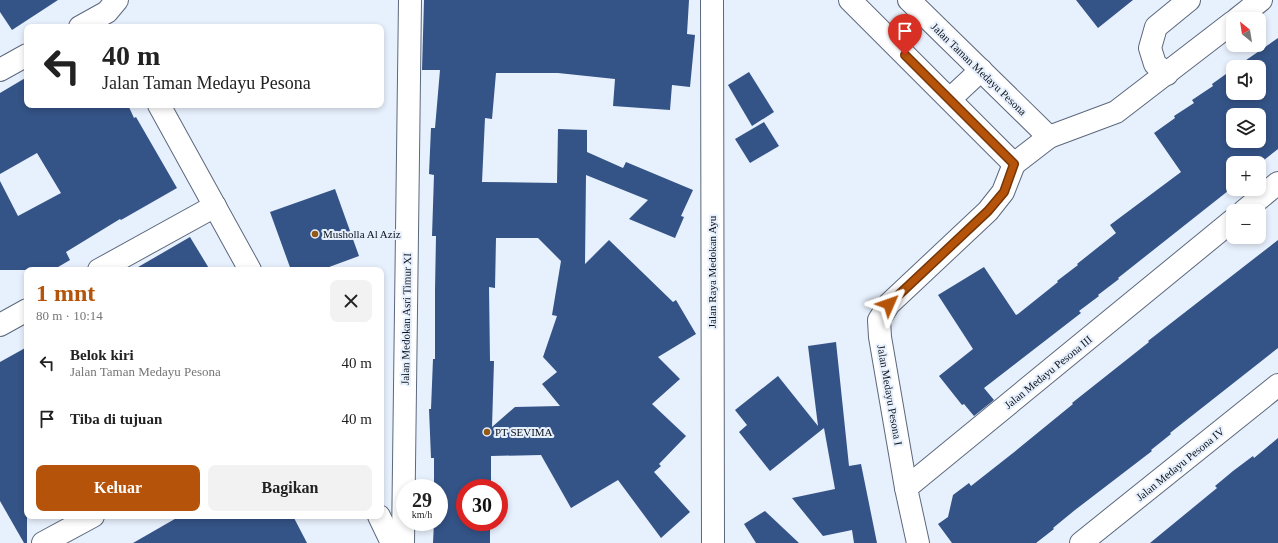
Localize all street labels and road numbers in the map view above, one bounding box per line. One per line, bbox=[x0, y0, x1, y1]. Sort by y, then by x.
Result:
street label: Jalan Taman Medayu Pesona bbox=[929, 20, 1029, 118]
street label: Jalan Raya Medokan Ayu bbox=[706, 215, 718, 328]
street label: Jalan Medokan Asri Timur XI bbox=[399, 253, 413, 385]
street label: Jalan Medayu Pesona III bbox=[1002, 333, 1094, 411]
street label: Jalan Medayu Pesona I bbox=[875, 344, 905, 446]
street label: Jalan Medayu Pesona IV bbox=[1134, 425, 1226, 503]

